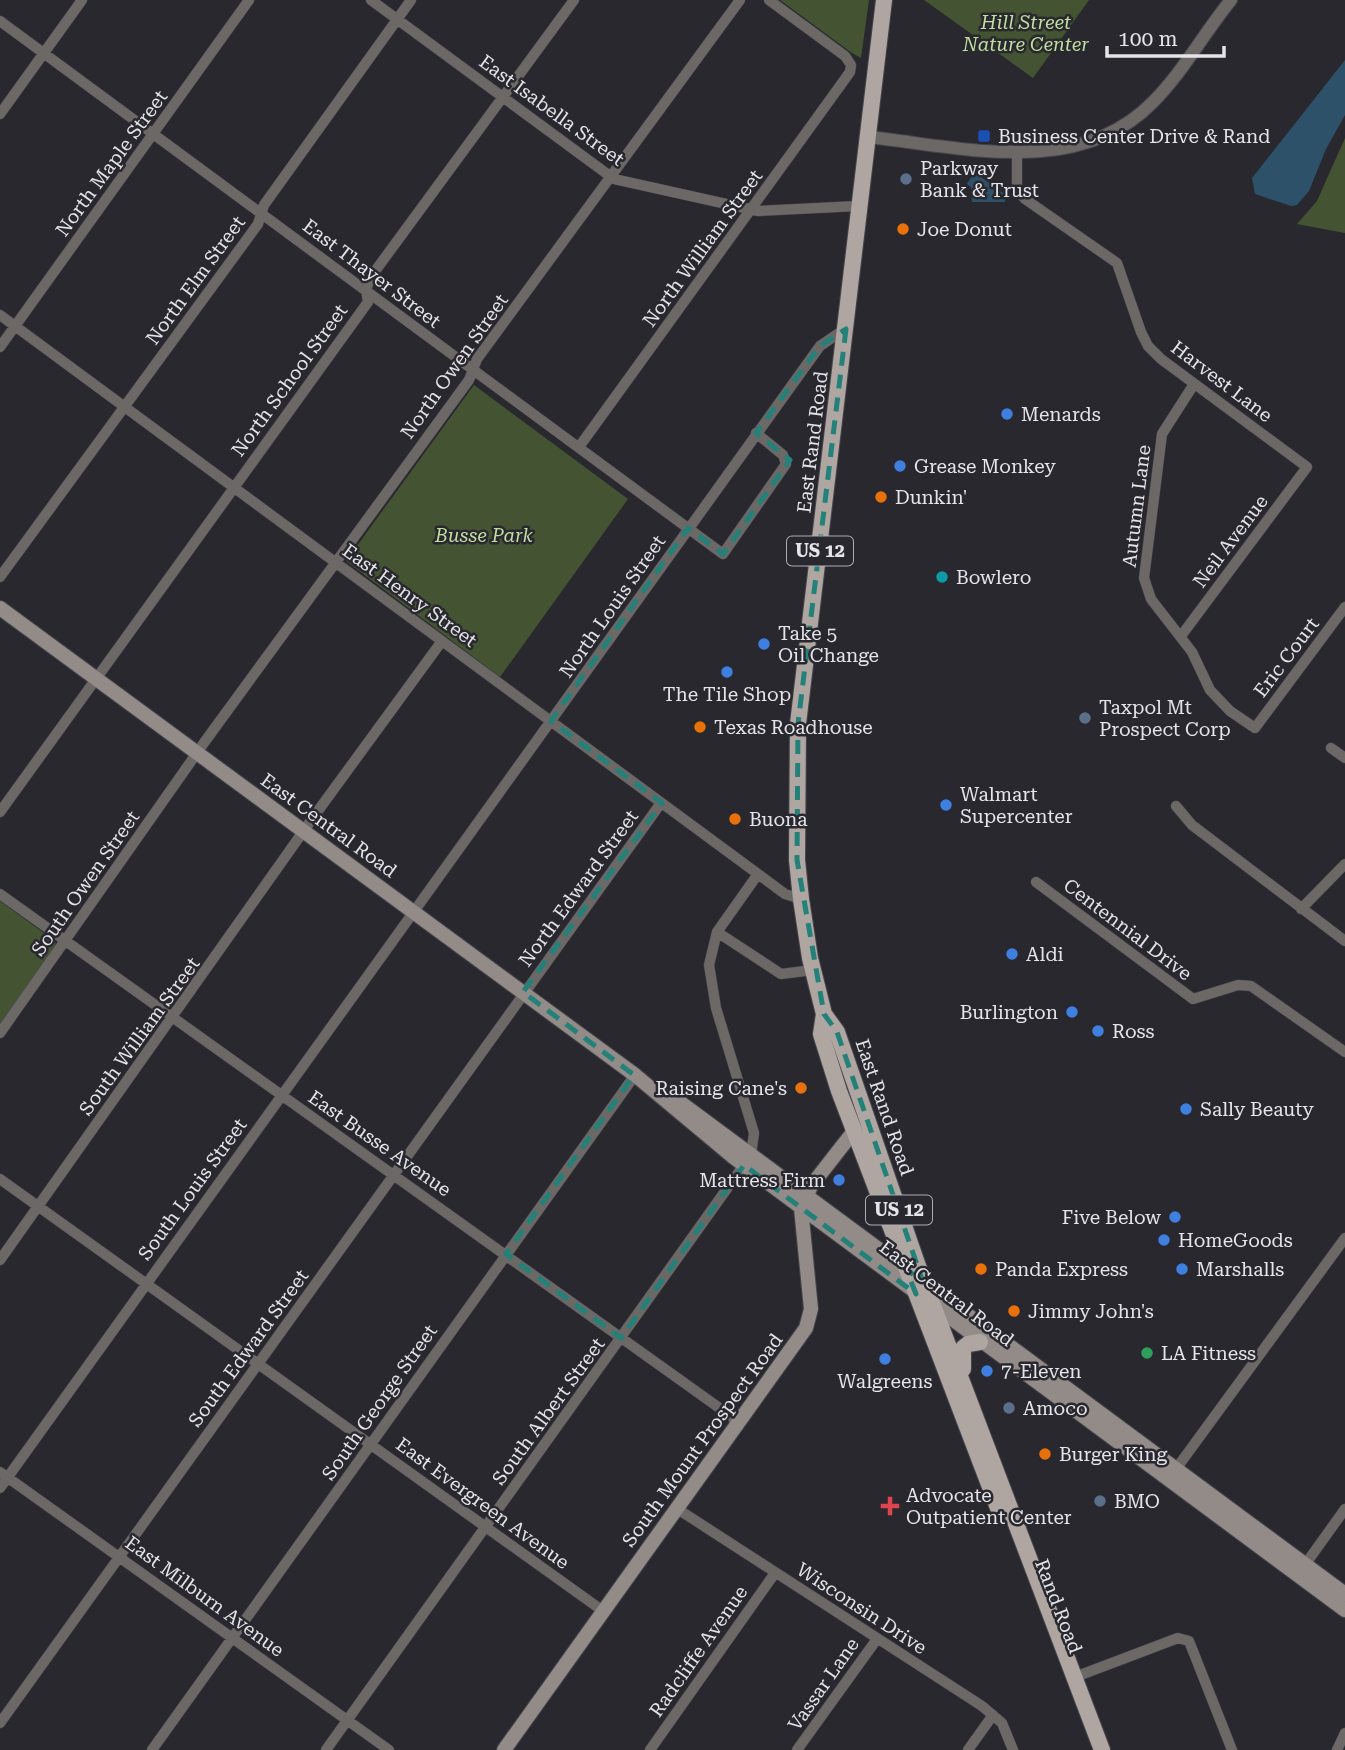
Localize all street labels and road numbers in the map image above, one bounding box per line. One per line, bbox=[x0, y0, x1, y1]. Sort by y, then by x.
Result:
street label: East Isabella Street bbox=[475, 50, 629, 171]
street label: North Maple Street bbox=[51, 86, 172, 241]
street label: North William Street bbox=[638, 165, 767, 331]
street label: North Elm Street bbox=[141, 211, 250, 349]
street label: East Thayer Street bbox=[298, 214, 445, 333]
street label: North Owen Street bbox=[396, 289, 513, 443]
street label: North School Street bbox=[226, 300, 352, 461]
street label: Harvest Lane bbox=[1166, 336, 1277, 427]
street label: East Rand Road bbox=[792, 370, 833, 514]
street label: Autumn Lane bbox=[1118, 444, 1155, 569]
street label: Neil Avenue bbox=[1188, 490, 1273, 592]
street label: North Louis Street bbox=[555, 531, 670, 682]
road number: US 12 bbox=[787, 536, 853, 566]
street label: East Henry Street bbox=[338, 539, 481, 652]
street label: Eric Court bbox=[1249, 613, 1324, 702]
street label: East Central Road bbox=[256, 768, 401, 882]
street label: North Edward Street bbox=[514, 805, 643, 971]
street label: South Owen Street bbox=[27, 806, 144, 960]
street label: Centennial Drive bbox=[1059, 874, 1196, 985]
street label: South William Street bbox=[74, 953, 205, 1120]
street label: East Rand Road bbox=[850, 1036, 919, 1178]
street label: East Busse Avenue bbox=[304, 1085, 456, 1201]
street label: South Louis Street bbox=[133, 1114, 252, 1265]
road number: US 12 bbox=[866, 1196, 932, 1224]
street label: East Central Road bbox=[875, 1235, 1018, 1351]
street label: South Edward Street bbox=[184, 1265, 313, 1432]
street label: South George Street bbox=[317, 1320, 442, 1485]
street label: South Mount Prospect Road bbox=[617, 1329, 788, 1551]
street label: South Albert Street bbox=[487, 1333, 610, 1489]
street label: East Evergreen Avenue bbox=[392, 1433, 574, 1574]
street label: East Milburn Avenue bbox=[121, 1531, 289, 1662]
street label: Rand Road bbox=[1030, 1556, 1087, 1657]
street label: Wisconsin Drive bbox=[792, 1558, 931, 1659]
street label: Radcliffe Avenue bbox=[645, 1581, 752, 1721]
street label: Vassar Lane bbox=[783, 1633, 864, 1735]

